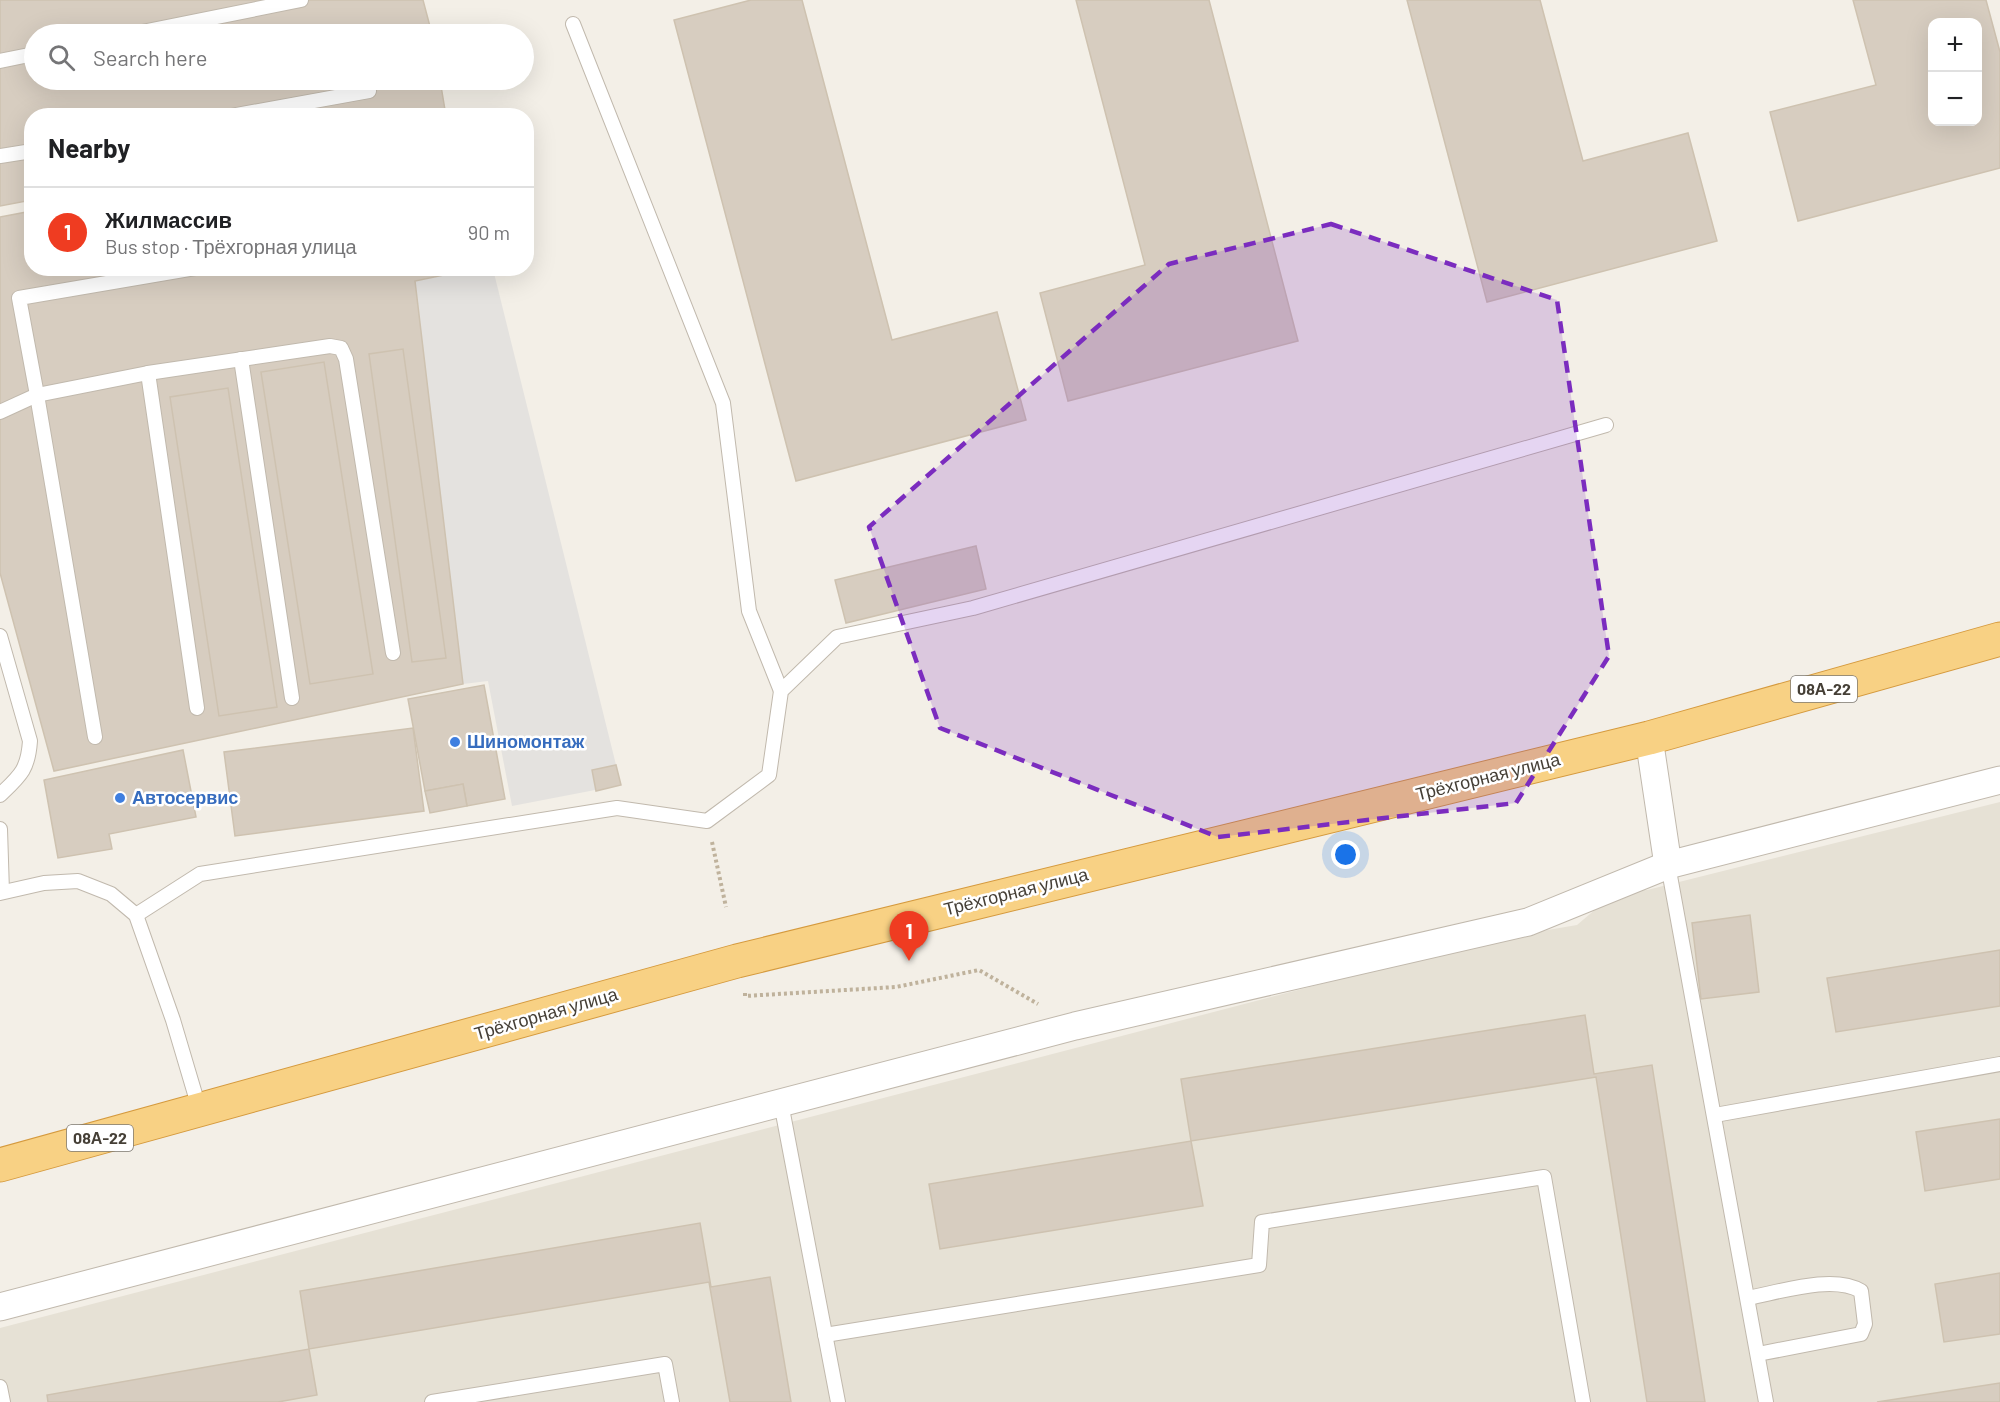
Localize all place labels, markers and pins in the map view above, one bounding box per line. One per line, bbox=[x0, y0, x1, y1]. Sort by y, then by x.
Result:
place label: Шиномонтаж bbox=[467, 730, 585, 752]
marker: Шиномонтаж bbox=[448, 735, 462, 749]
place label: Автосервис bbox=[132, 786, 238, 808]
marker: Автосервис bbox=[113, 791, 127, 805]
pin: 1 bbox=[890, 912, 928, 961]

